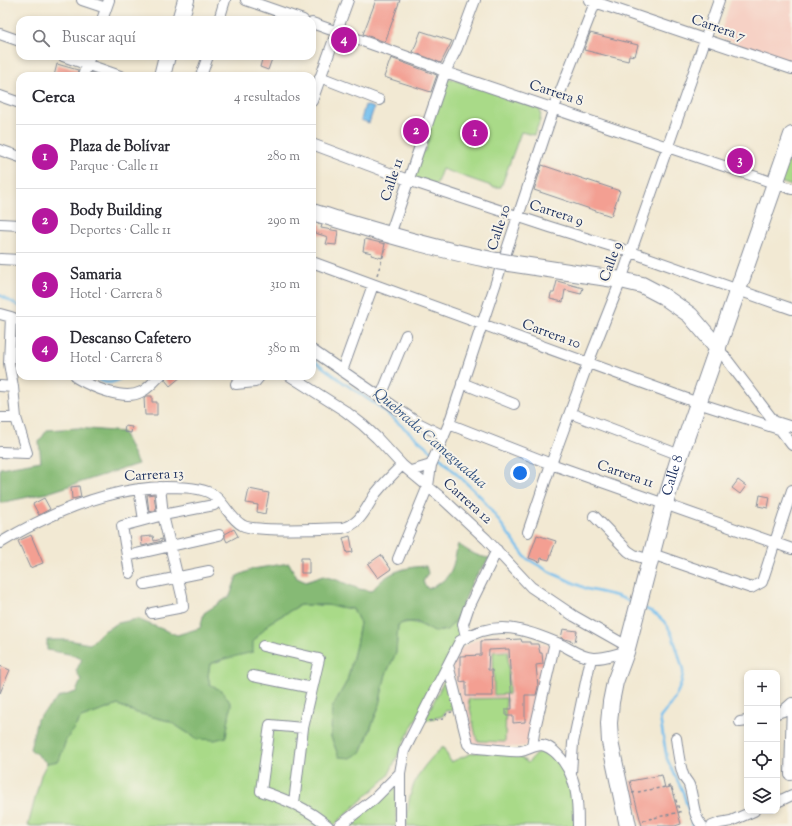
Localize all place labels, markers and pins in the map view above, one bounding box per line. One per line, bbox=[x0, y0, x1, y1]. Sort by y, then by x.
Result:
pin: 4 bbox=[331, 25, 357, 55]
pin: 2 bbox=[403, 116, 429, 146]
pin: 1 bbox=[462, 118, 488, 148]
pin: 3 bbox=[727, 146, 753, 176]

